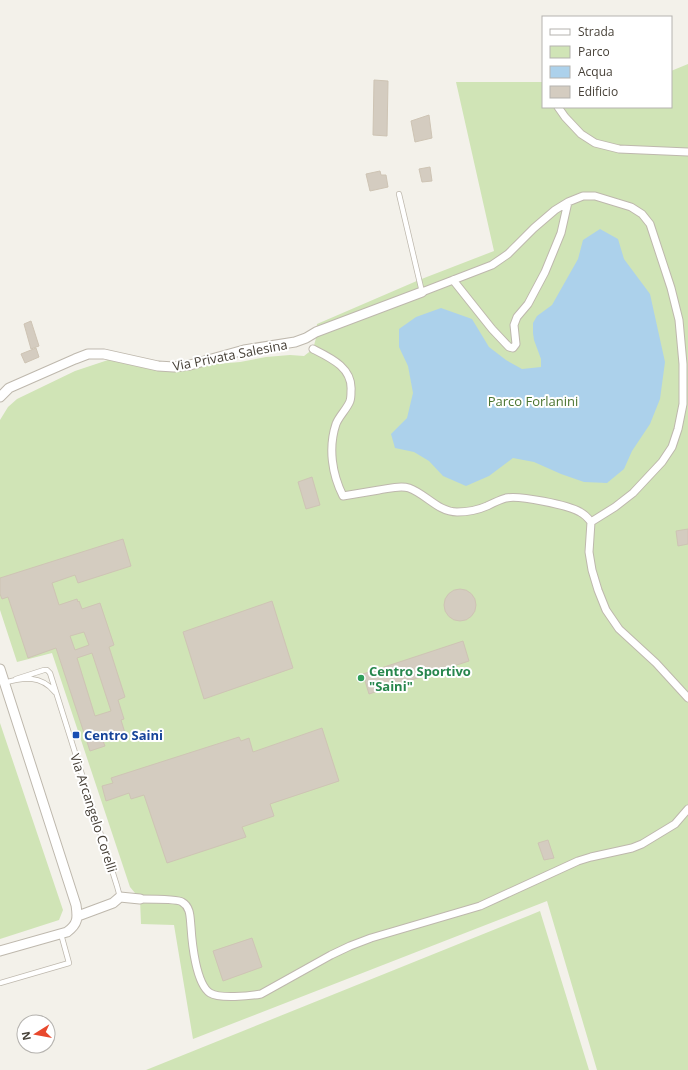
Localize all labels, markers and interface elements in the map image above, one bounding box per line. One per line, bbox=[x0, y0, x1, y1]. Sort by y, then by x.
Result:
legend bbox=[542, 16, 672, 108]
text: Strada bbox=[578, 23, 614, 40]
text: Parco bbox=[578, 43, 610, 60]
text: Acqua bbox=[578, 63, 613, 80]
text: Edificio bbox=[578, 83, 618, 100]
street label: Via Privata Salesina bbox=[171, 335, 289, 375]
park label: Parco Forlanini bbox=[488, 392, 578, 410]
place label: Centro Sportivo "Saini" bbox=[369, 662, 471, 695]
marker: Centro Sportivo "Saini" bbox=[356, 673, 366, 683]
place label: Centro Saini bbox=[84, 726, 163, 744]
marker: Centro Saini bbox=[71, 730, 81, 740]
street label: Via Arcangelo Corelli bbox=[66, 751, 122, 875]
north arrow bbox=[16, 1014, 56, 1054]
text: N bbox=[17, 1030, 34, 1042]

